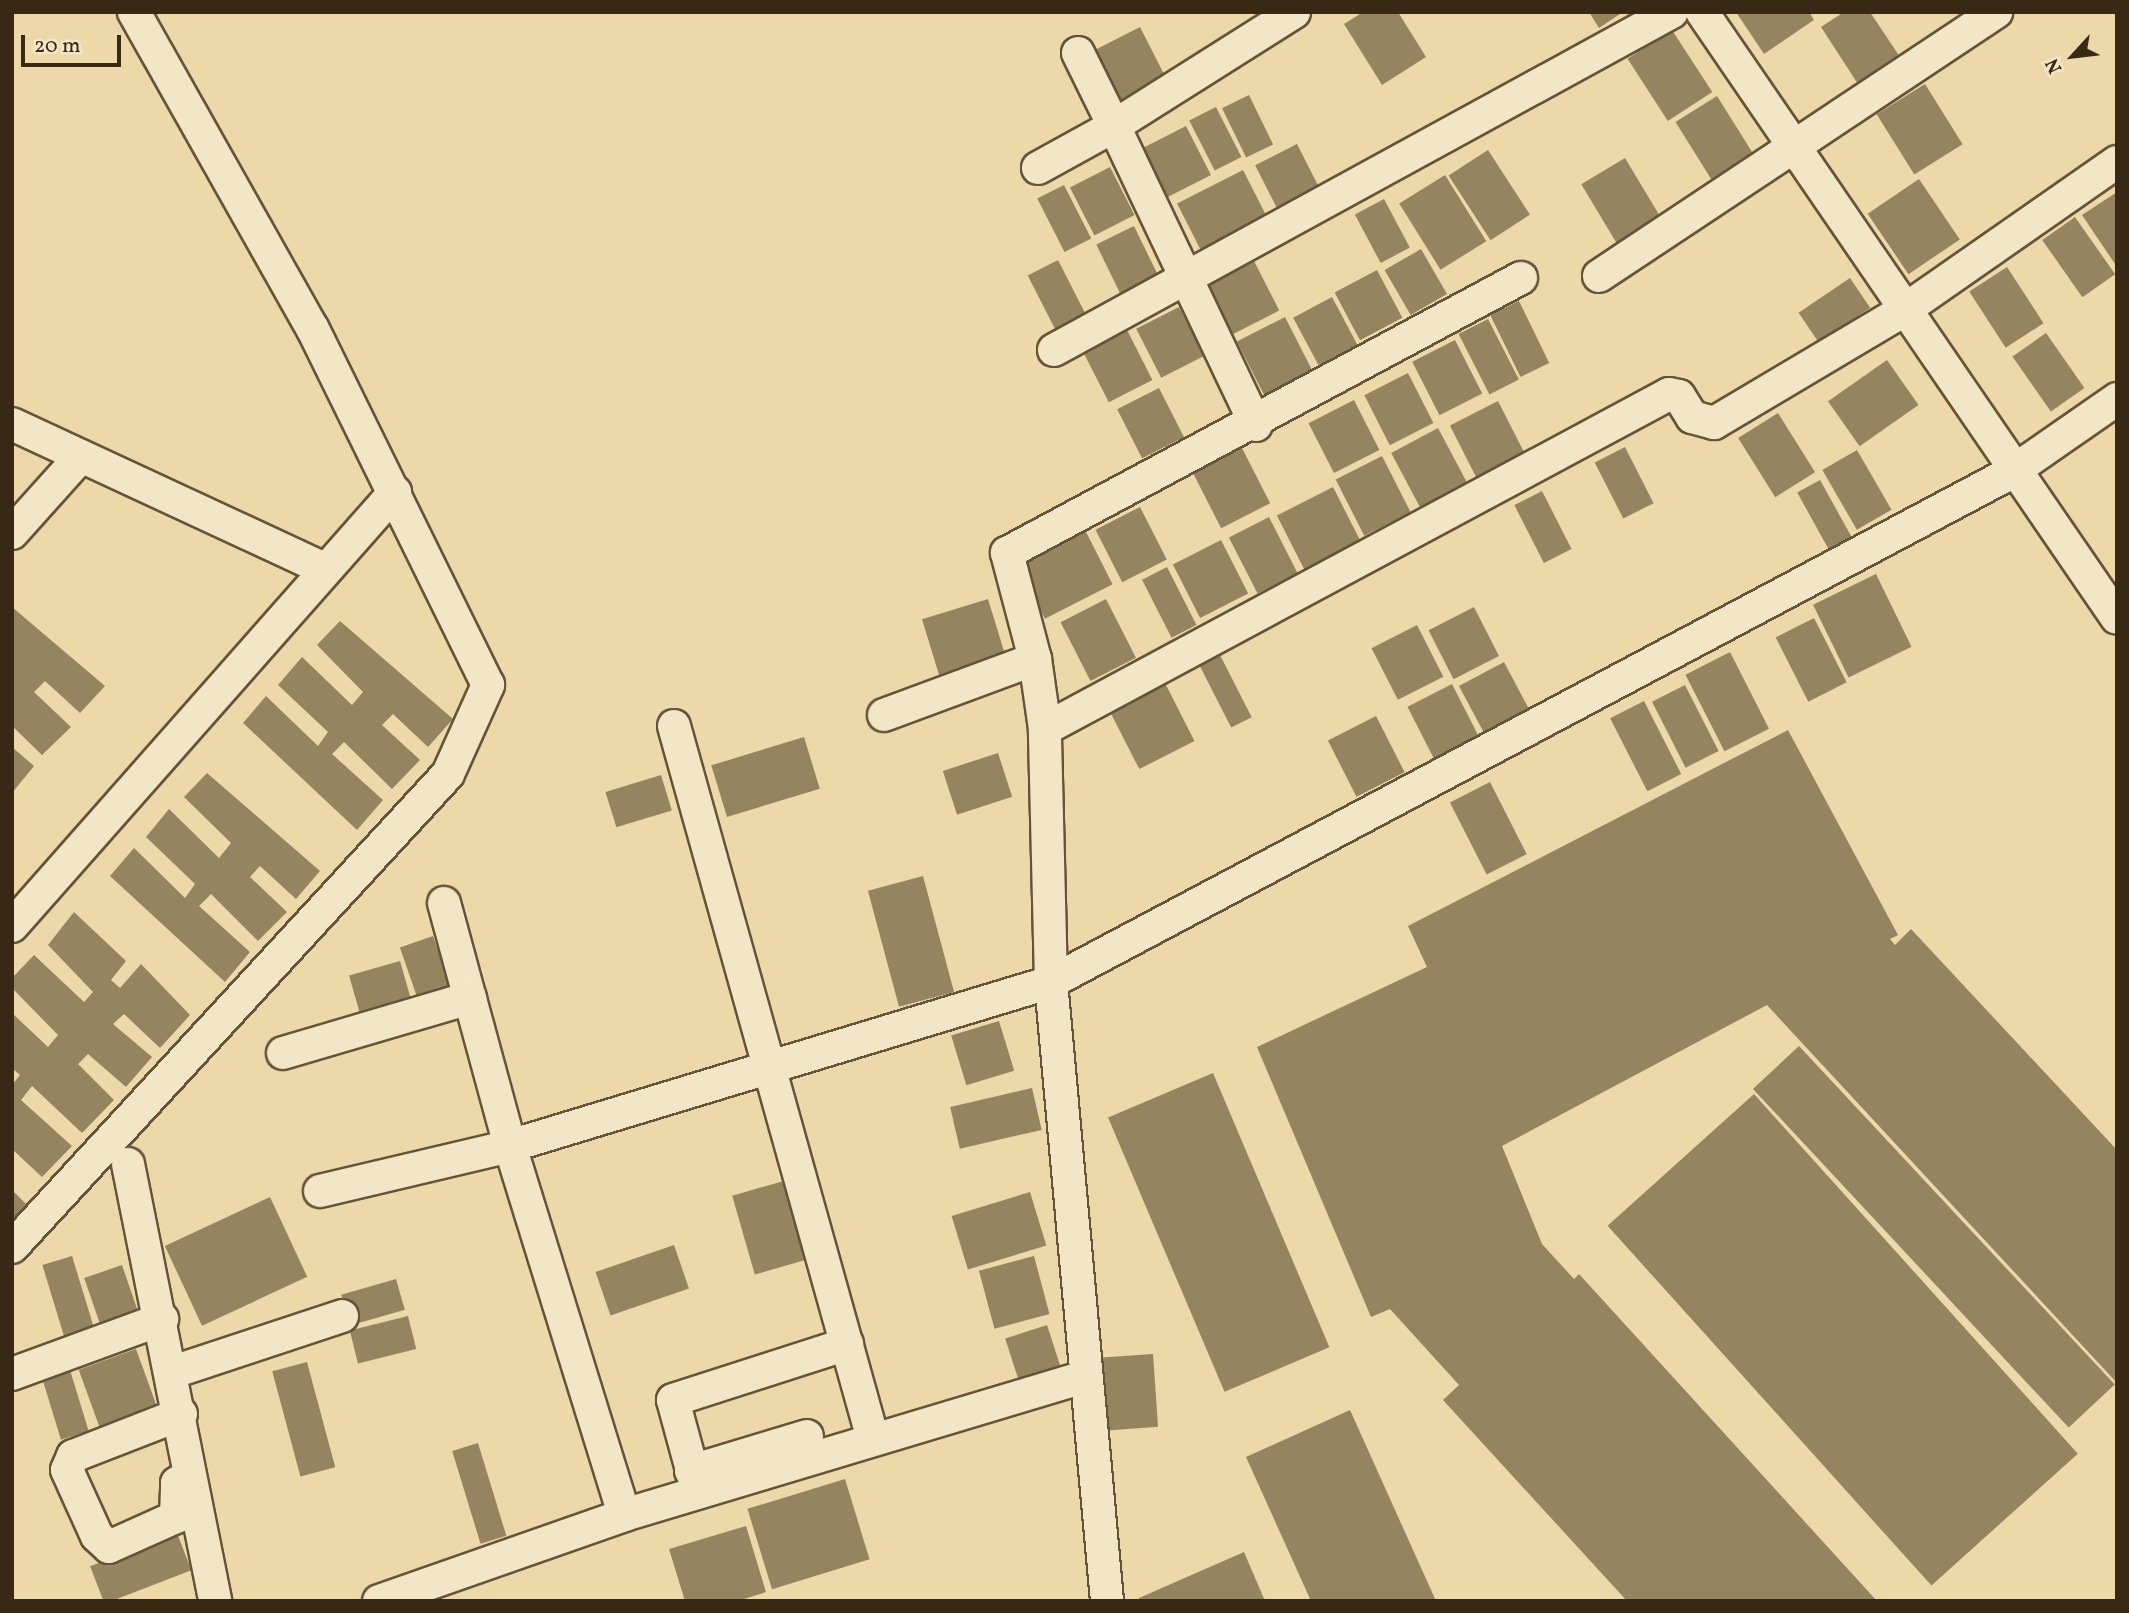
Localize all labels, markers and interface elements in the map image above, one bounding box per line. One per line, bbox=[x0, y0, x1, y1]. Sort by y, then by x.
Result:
scale bar bbox=[24, 21, 124, 65]
north arrow bbox=[2038, 21, 2108, 91]
text: 20 m bbox=[34, 32, 80, 61]
text: N bbox=[2040, 53, 2069, 78]

